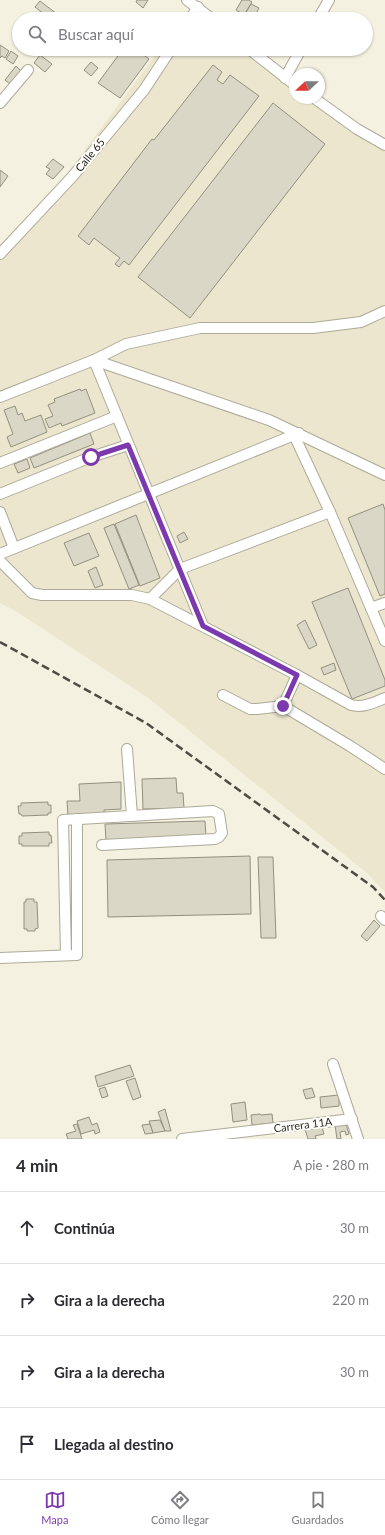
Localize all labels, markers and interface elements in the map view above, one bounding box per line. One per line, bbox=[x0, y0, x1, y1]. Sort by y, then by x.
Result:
search box bbox=[12, 12, 373, 56]
icon: search bbox=[26, 23, 48, 45]
text: Buscar aquí bbox=[58, 25, 134, 43]
north arrow bbox=[289, 68, 325, 104]
street label: Calle 65 bbox=[72, 135, 107, 174]
route start bbox=[82, 448, 100, 466]
route end bbox=[274, 697, 292, 715]
street label: Carrera 11A bbox=[273, 1114, 333, 1135]
text: 4 min bbox=[16, 1155, 58, 1176]
text: A pie · 280 m bbox=[293, 1157, 369, 1173]
icon: ahead bbox=[16, 1217, 38, 1239]
text: Continúa bbox=[54, 1219, 115, 1237]
text: 30 m bbox=[340, 1220, 369, 1236]
icon: right bbox=[16, 1289, 38, 1311]
text: Gira a la derecha bbox=[54, 1291, 165, 1309]
text: 220 m bbox=[332, 1292, 369, 1308]
icon: right bbox=[16, 1361, 38, 1383]
text: Gira a la derecha bbox=[54, 1363, 165, 1381]
text: 30 m bbox=[340, 1364, 369, 1380]
icon: arrive bbox=[16, 1433, 38, 1455]
text: Llegada al destino bbox=[54, 1435, 174, 1453]
tab: Mapa bbox=[41, 1489, 68, 1526]
tab: Cómo llegar bbox=[151, 1489, 209, 1526]
tab: Guardados bbox=[292, 1489, 344, 1526]

